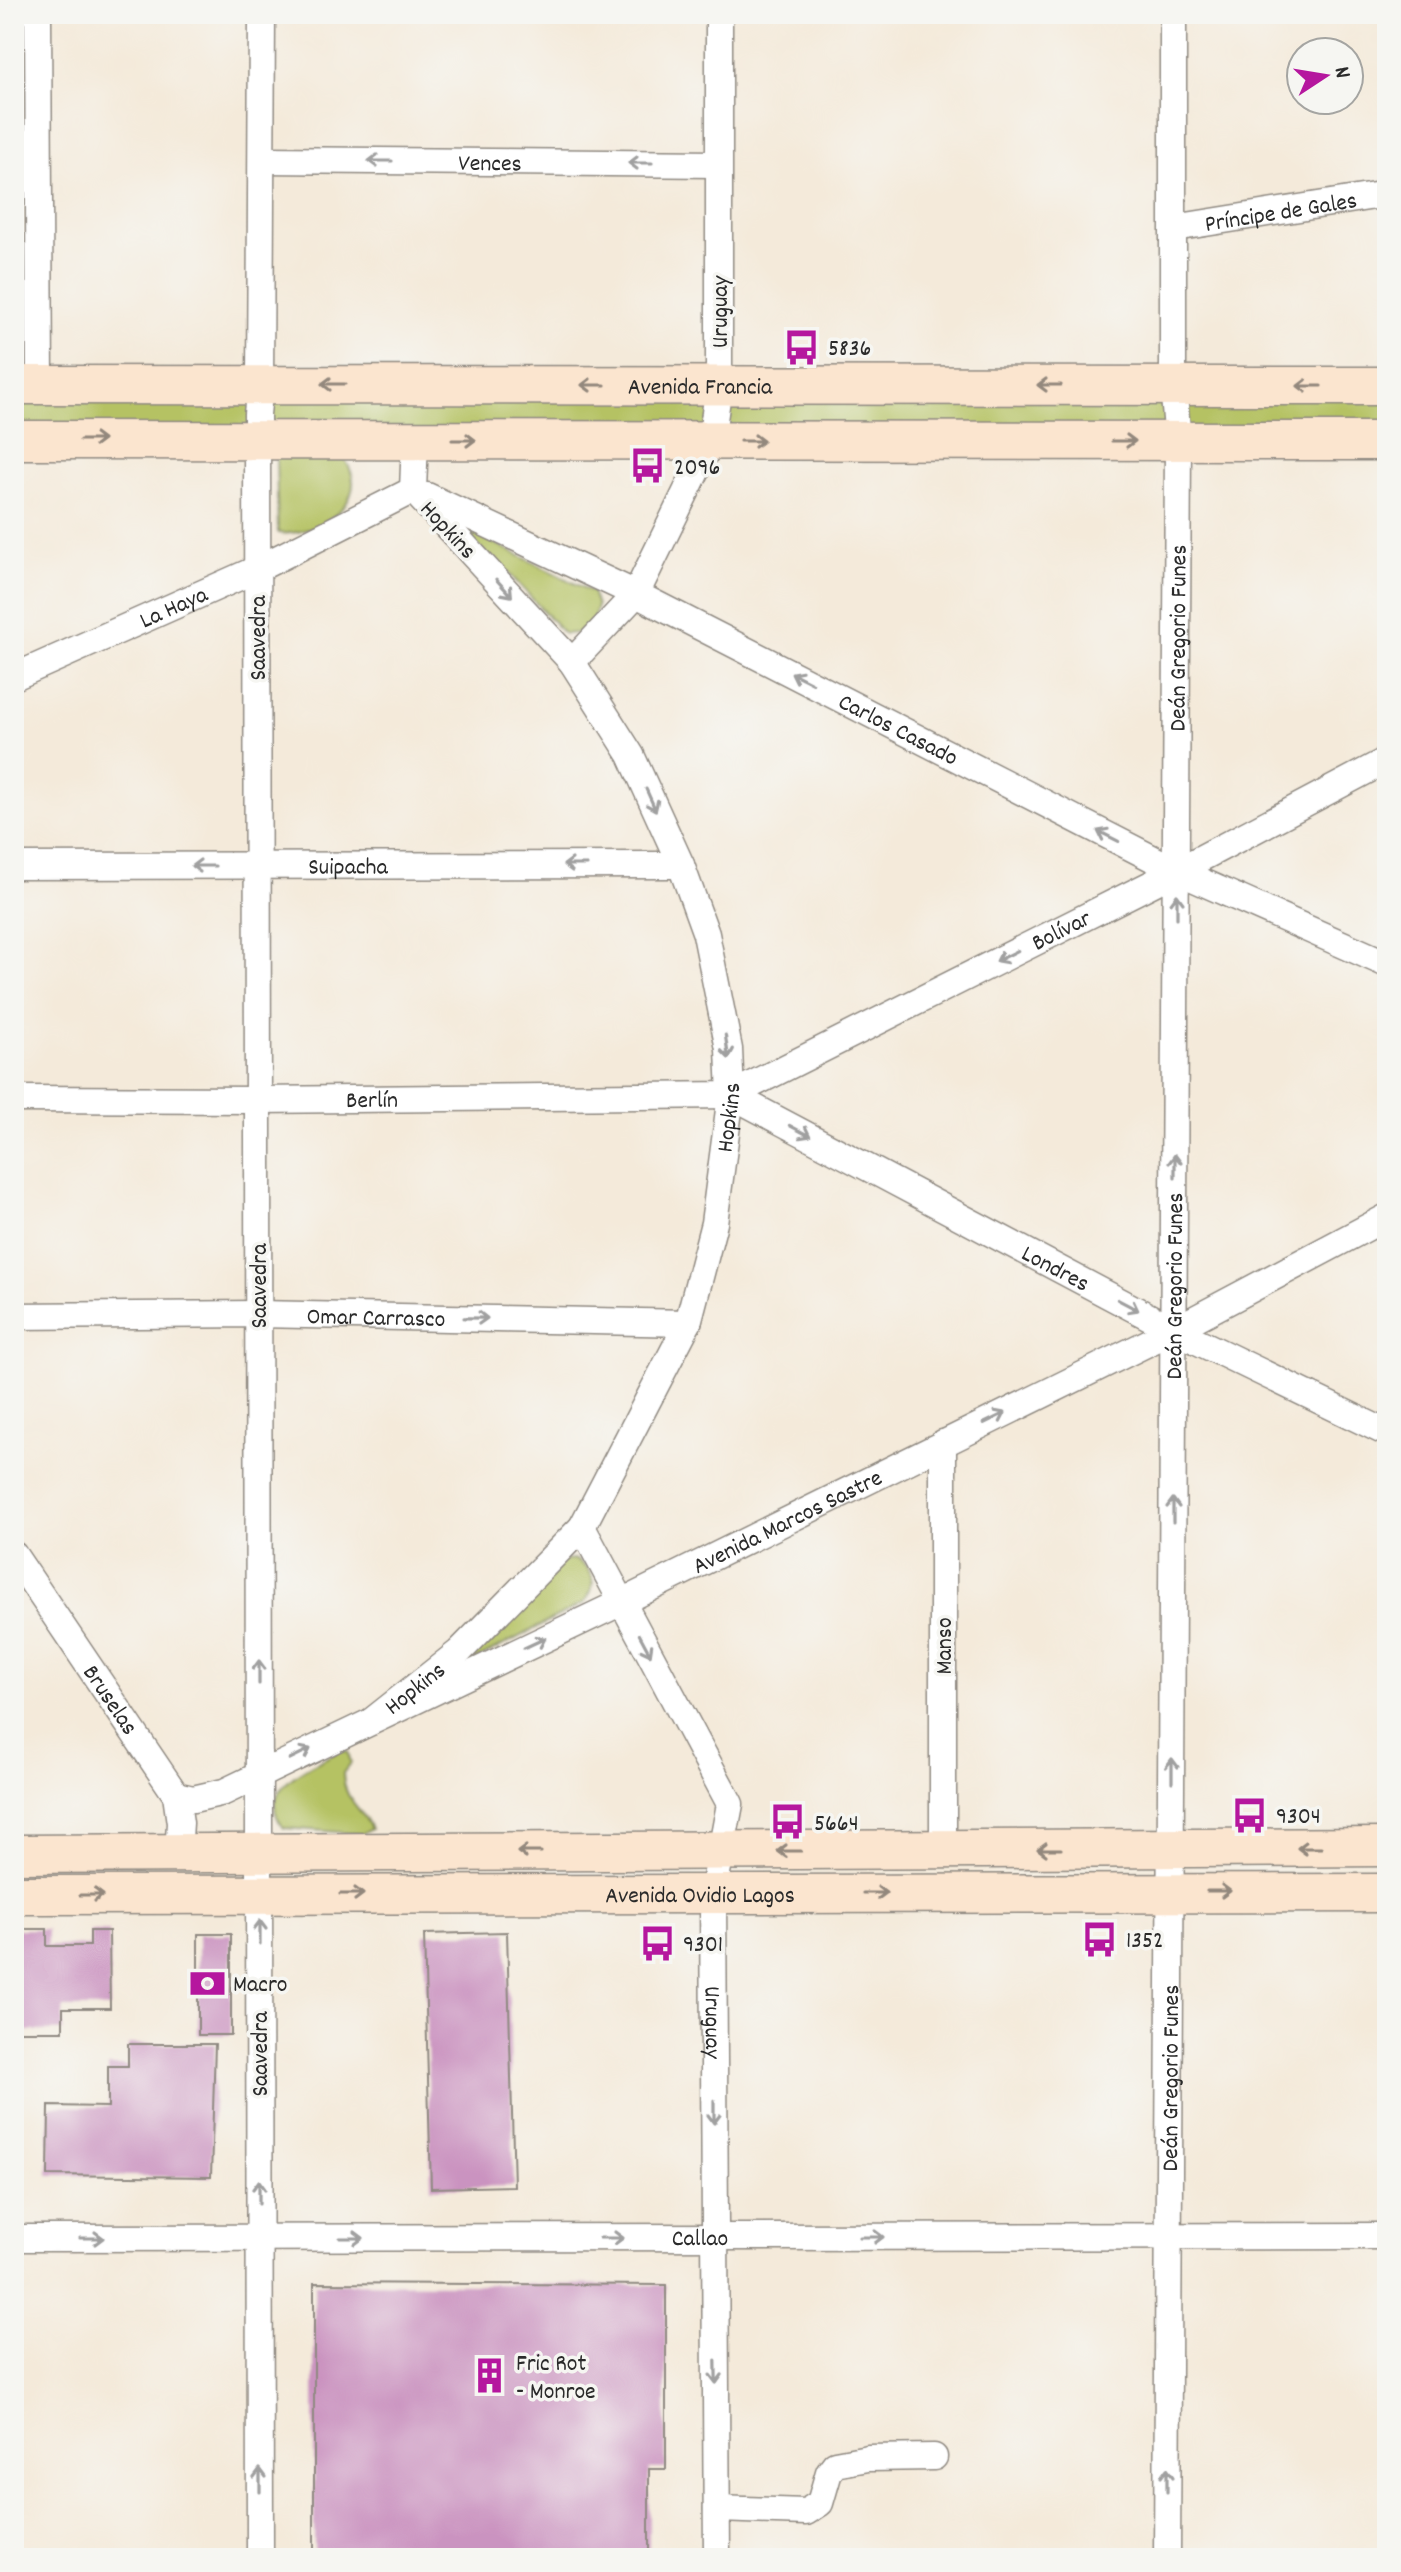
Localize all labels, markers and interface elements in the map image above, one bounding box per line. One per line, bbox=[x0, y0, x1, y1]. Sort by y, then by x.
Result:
north arrow bbox=[1285, 36, 1365, 116]
text: N bbox=[1325, 64, 1357, 81]
street label: Vences bbox=[458, 148, 522, 182]
one-way arrow bbox=[367, 153, 394, 169]
one-way arrow bbox=[627, 156, 654, 171]
street label: Príncipe de Gales bbox=[1203, 185, 1360, 243]
street label: Uruguay bbox=[705, 274, 739, 348]
bus stop icon: 5836 bbox=[783, 328, 821, 366]
place label: 5836 bbox=[828, 333, 871, 367]
street label: Avenida Francia bbox=[628, 371, 773, 406]
one-way arrow bbox=[320, 376, 347, 392]
one-way arrow bbox=[580, 377, 607, 393]
one-way arrow bbox=[1036, 377, 1063, 393]
one-way arrow bbox=[1296, 378, 1323, 394]
one-way arrow bbox=[78, 432, 105, 448]
one-way arrow bbox=[450, 432, 477, 448]
one-way arrow bbox=[738, 433, 765, 449]
one-way arrow bbox=[1110, 433, 1137, 449]
bus stop icon: 2096 bbox=[629, 447, 667, 485]
place label: 2096 bbox=[674, 452, 720, 486]
street label: Hopkins bbox=[411, 494, 483, 568]
street label: Deán Gregorio Funes bbox=[1162, 545, 1197, 731]
one-way arrow bbox=[494, 578, 513, 598]
street label: La Haya bbox=[135, 579, 214, 639]
street label: Saavedra bbox=[243, 595, 277, 681]
one-way arrow bbox=[790, 670, 814, 686]
street label: Carlos Casado bbox=[832, 686, 963, 776]
one-way arrow bbox=[645, 787, 660, 812]
one-way arrow bbox=[1096, 827, 1120, 843]
street label: Suipacha bbox=[308, 851, 389, 886]
one-way arrow bbox=[562, 857, 589, 873]
one-way arrow bbox=[190, 858, 217, 874]
one-way arrow bbox=[1169, 893, 1185, 920]
street label: Bolívar bbox=[1027, 903, 1098, 961]
one-way arrow bbox=[996, 949, 1020, 964]
one-way arrow bbox=[720, 1034, 735, 1059]
street label: Hopkins bbox=[710, 1082, 751, 1155]
street label: Berlín bbox=[346, 1085, 398, 1119]
one-way arrow bbox=[787, 1124, 811, 1140]
one-way arrow bbox=[1167, 1153, 1183, 1180]
street label: Deán Gregorio Funes bbox=[1159, 1193, 1194, 1379]
street label: Londres bbox=[1015, 1238, 1095, 1302]
street label: Saavedra bbox=[244, 1243, 278, 1329]
one-way arrow bbox=[1116, 1298, 1140, 1314]
street label: Omar Carrasco bbox=[306, 1301, 446, 1338]
one-way arrow bbox=[462, 1311, 489, 1326]
one-way arrow bbox=[982, 1409, 1006, 1425]
street label: Avenida Marcos Sastre bbox=[687, 1462, 889, 1585]
one-way arrow bbox=[1165, 1497, 1181, 1524]
street label: Manso bbox=[929, 1617, 963, 1675]
one-way arrow bbox=[638, 1633, 654, 1657]
one-way arrow bbox=[523, 1635, 547, 1650]
street label: Hopkins bbox=[378, 1655, 454, 1725]
street label: Bruselas bbox=[73, 1659, 145, 1743]
one-way arrow bbox=[251, 1659, 267, 1686]
one-way arrow bbox=[288, 1746, 312, 1761]
one-way arrow bbox=[1164, 1757, 1180, 1784]
bus stop icon: 9304 bbox=[1231, 1796, 1269, 1834]
place label: 9304 bbox=[1276, 1801, 1321, 1835]
bus stop icon: 5664 bbox=[769, 1803, 807, 1841]
place label: 5664 bbox=[814, 1808, 859, 1842]
one-way arrow bbox=[1296, 1840, 1323, 1856]
one-way arrow bbox=[1036, 1841, 1063, 1857]
one-way arrow bbox=[776, 1843, 803, 1859]
one-way arrow bbox=[516, 1844, 543, 1860]
street label: Avenida Ovidio Lagos bbox=[605, 1880, 795, 1914]
one-way arrow bbox=[1205, 1884, 1232, 1899]
one-way arrow bbox=[861, 1885, 888, 1901]
one-way arrow bbox=[338, 1886, 365, 1902]
one-way arrow bbox=[78, 1887, 105, 1903]
one-way arrow bbox=[252, 1919, 268, 1946]
bus stop icon: 1352 bbox=[1081, 1920, 1119, 1958]
bus stop icon: 9301 bbox=[638, 1924, 676, 1962]
place label: 1352 bbox=[1126, 1925, 1164, 1959]
place label: 9301 bbox=[683, 1929, 723, 1963]
bank icon: Macro bbox=[188, 1964, 226, 2002]
place label: Macro bbox=[233, 1969, 288, 2003]
street label: Deán Gregorio Funes bbox=[1155, 1985, 1190, 2171]
street label: Uruguay bbox=[694, 1986, 728, 2060]
street label: Saavedra bbox=[245, 2011, 279, 2097]
one-way arrow bbox=[706, 2098, 722, 2125]
one-way arrow bbox=[251, 2179, 267, 2206]
street label: Callao bbox=[672, 2223, 728, 2257]
one-way arrow bbox=[858, 2229, 885, 2245]
one-way arrow bbox=[78, 2230, 105, 2246]
one-way arrow bbox=[338, 2230, 365, 2246]
one-way arrow bbox=[598, 2230, 625, 2246]
place label: Fric Rot - Monroe bbox=[516, 2348, 596, 2410]
building icon: Fric Rot - Monroe bbox=[471, 2357, 509, 2395]
one-way arrow bbox=[708, 2358, 724, 2385]
one-way arrow bbox=[252, 2467, 268, 2494]
one-way arrow bbox=[1159, 2467, 1175, 2494]

